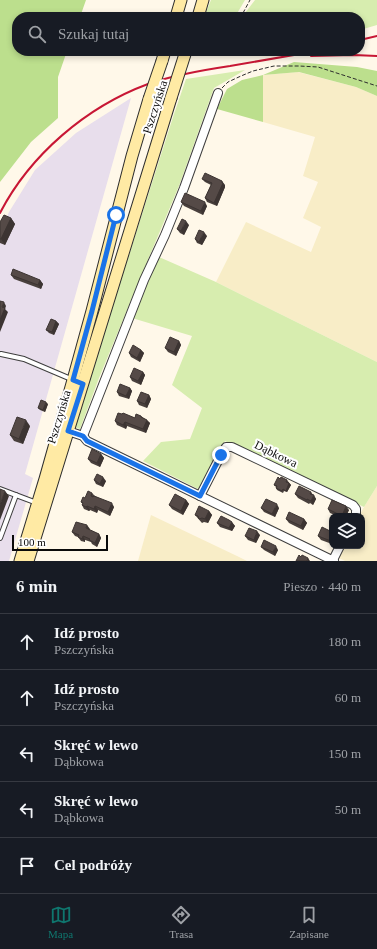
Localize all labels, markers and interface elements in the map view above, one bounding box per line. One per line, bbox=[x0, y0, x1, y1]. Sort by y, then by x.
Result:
search box bbox=[12, 12, 365, 56]
icon: search bbox=[26, 23, 48, 45]
text: Szukaj tutaj bbox=[58, 26, 129, 42]
street label: Pszczyńska bbox=[140, 78, 170, 135]
route start bbox=[107, 206, 125, 224]
street label: Pszczyńska bbox=[44, 388, 74, 446]
street label: Dąbkowa bbox=[252, 438, 300, 471]
route end bbox=[212, 446, 230, 464]
map controls bbox=[329, 513, 365, 549]
button: layers bbox=[329, 513, 365, 549]
scale bar bbox=[12, 533, 108, 552]
text: 100 m bbox=[18, 536, 46, 548]
text: 6 min bbox=[16, 577, 57, 596]
text: Pieszo · 440 m bbox=[283, 579, 361, 594]
text: Idź prosto bbox=[54, 625, 119, 641]
icon: ahead bbox=[16, 631, 38, 653]
text: 180 m bbox=[328, 634, 361, 649]
text: Pszczyńska bbox=[54, 642, 114, 657]
text: Idź prosto bbox=[54, 681, 119, 697]
icon: ahead bbox=[16, 687, 38, 709]
text: 60 m bbox=[335, 690, 361, 705]
text: Pszczyńska bbox=[54, 698, 114, 713]
text: Skręć w lewo bbox=[54, 737, 138, 753]
icon: left bbox=[16, 743, 38, 765]
text: 150 m bbox=[328, 746, 361, 761]
text: Dąbkowa bbox=[54, 754, 104, 769]
text: Skręć w lewo bbox=[54, 793, 138, 809]
icon: left bbox=[16, 799, 38, 821]
text: 50 m bbox=[335, 802, 361, 817]
text: Dąbkowa bbox=[54, 810, 104, 825]
icon: arrive bbox=[16, 855, 38, 877]
text: Cel podróży bbox=[54, 857, 132, 873]
tab: Mapa bbox=[48, 904, 73, 940]
tab: Trasa bbox=[169, 904, 193, 940]
tab: Zapisane bbox=[289, 904, 329, 940]

